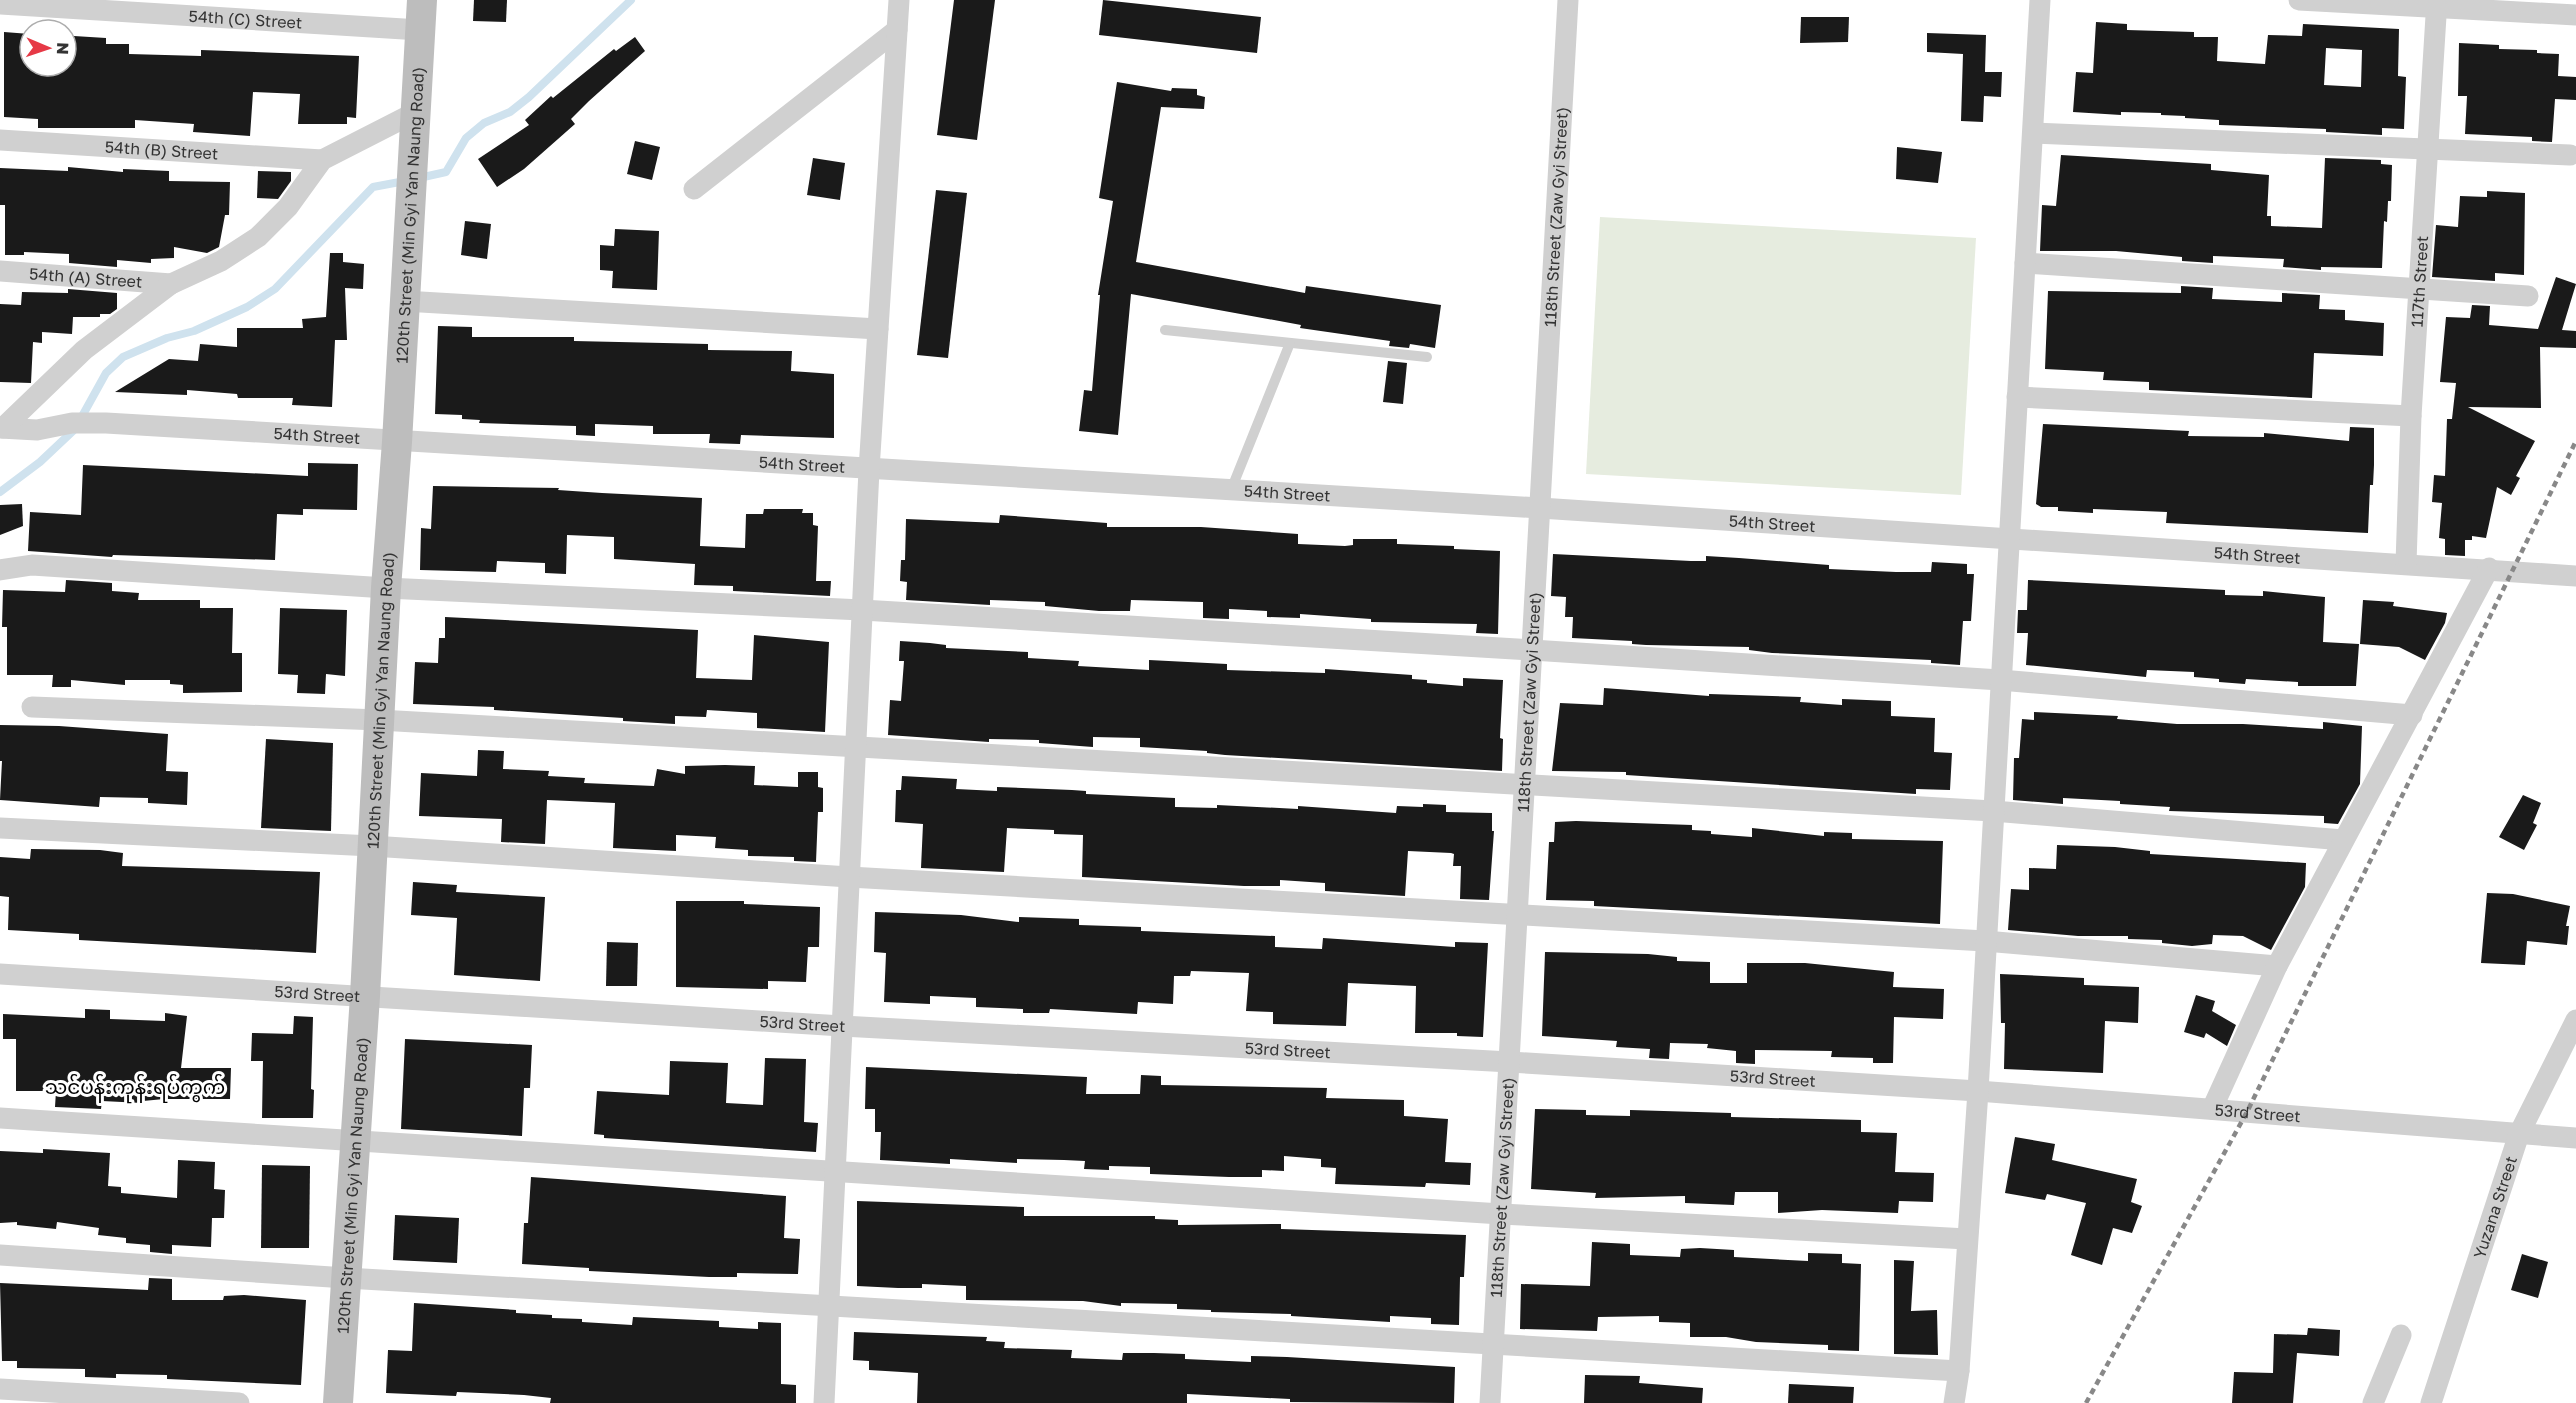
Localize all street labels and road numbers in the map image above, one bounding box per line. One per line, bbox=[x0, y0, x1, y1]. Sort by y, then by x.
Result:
street label: 54th (C) Street bbox=[188, 6, 303, 33]
street label: 120th Street (Min Gyi Yan Naung Road) bbox=[391, 66, 428, 364]
street label: 118th Street (Zaw Gyi Street) bbox=[1540, 106, 1572, 328]
street label: 54th (B) Street bbox=[104, 137, 219, 164]
street label: 117th Street bbox=[2407, 235, 2432, 328]
street label: 54th (A) Street bbox=[28, 263, 143, 292]
street label: 54th Street bbox=[273, 423, 361, 448]
street label: 54th Street bbox=[758, 452, 846, 477]
street label: 54th Street bbox=[1243, 480, 1331, 506]
street label: 54th Street bbox=[1728, 510, 1816, 536]
street label: 54th Street bbox=[2213, 542, 2301, 568]
street label: 120th Street (Min Gyi Yan Naung Road) bbox=[363, 551, 399, 849]
street label: 118th Street (Zaw Gyi Street) bbox=[1513, 591, 1545, 813]
street label: 53rd Street bbox=[274, 981, 361, 1006]
street label: 53rd Street bbox=[759, 1011, 846, 1036]
street label: 120th Street (Min Gyi Yan Naung Road) bbox=[333, 1037, 372, 1334]
street label: 53rd Street bbox=[1244, 1038, 1331, 1062]
street label: 53rd Street bbox=[1729, 1066, 1816, 1091]
street label: 118th Street (Zaw Gyi Street) bbox=[1486, 1077, 1518, 1298]
street label: 53rd Street bbox=[2214, 1100, 2301, 1126]
street label: Yuzana Street bbox=[2469, 1153, 2521, 1261]

